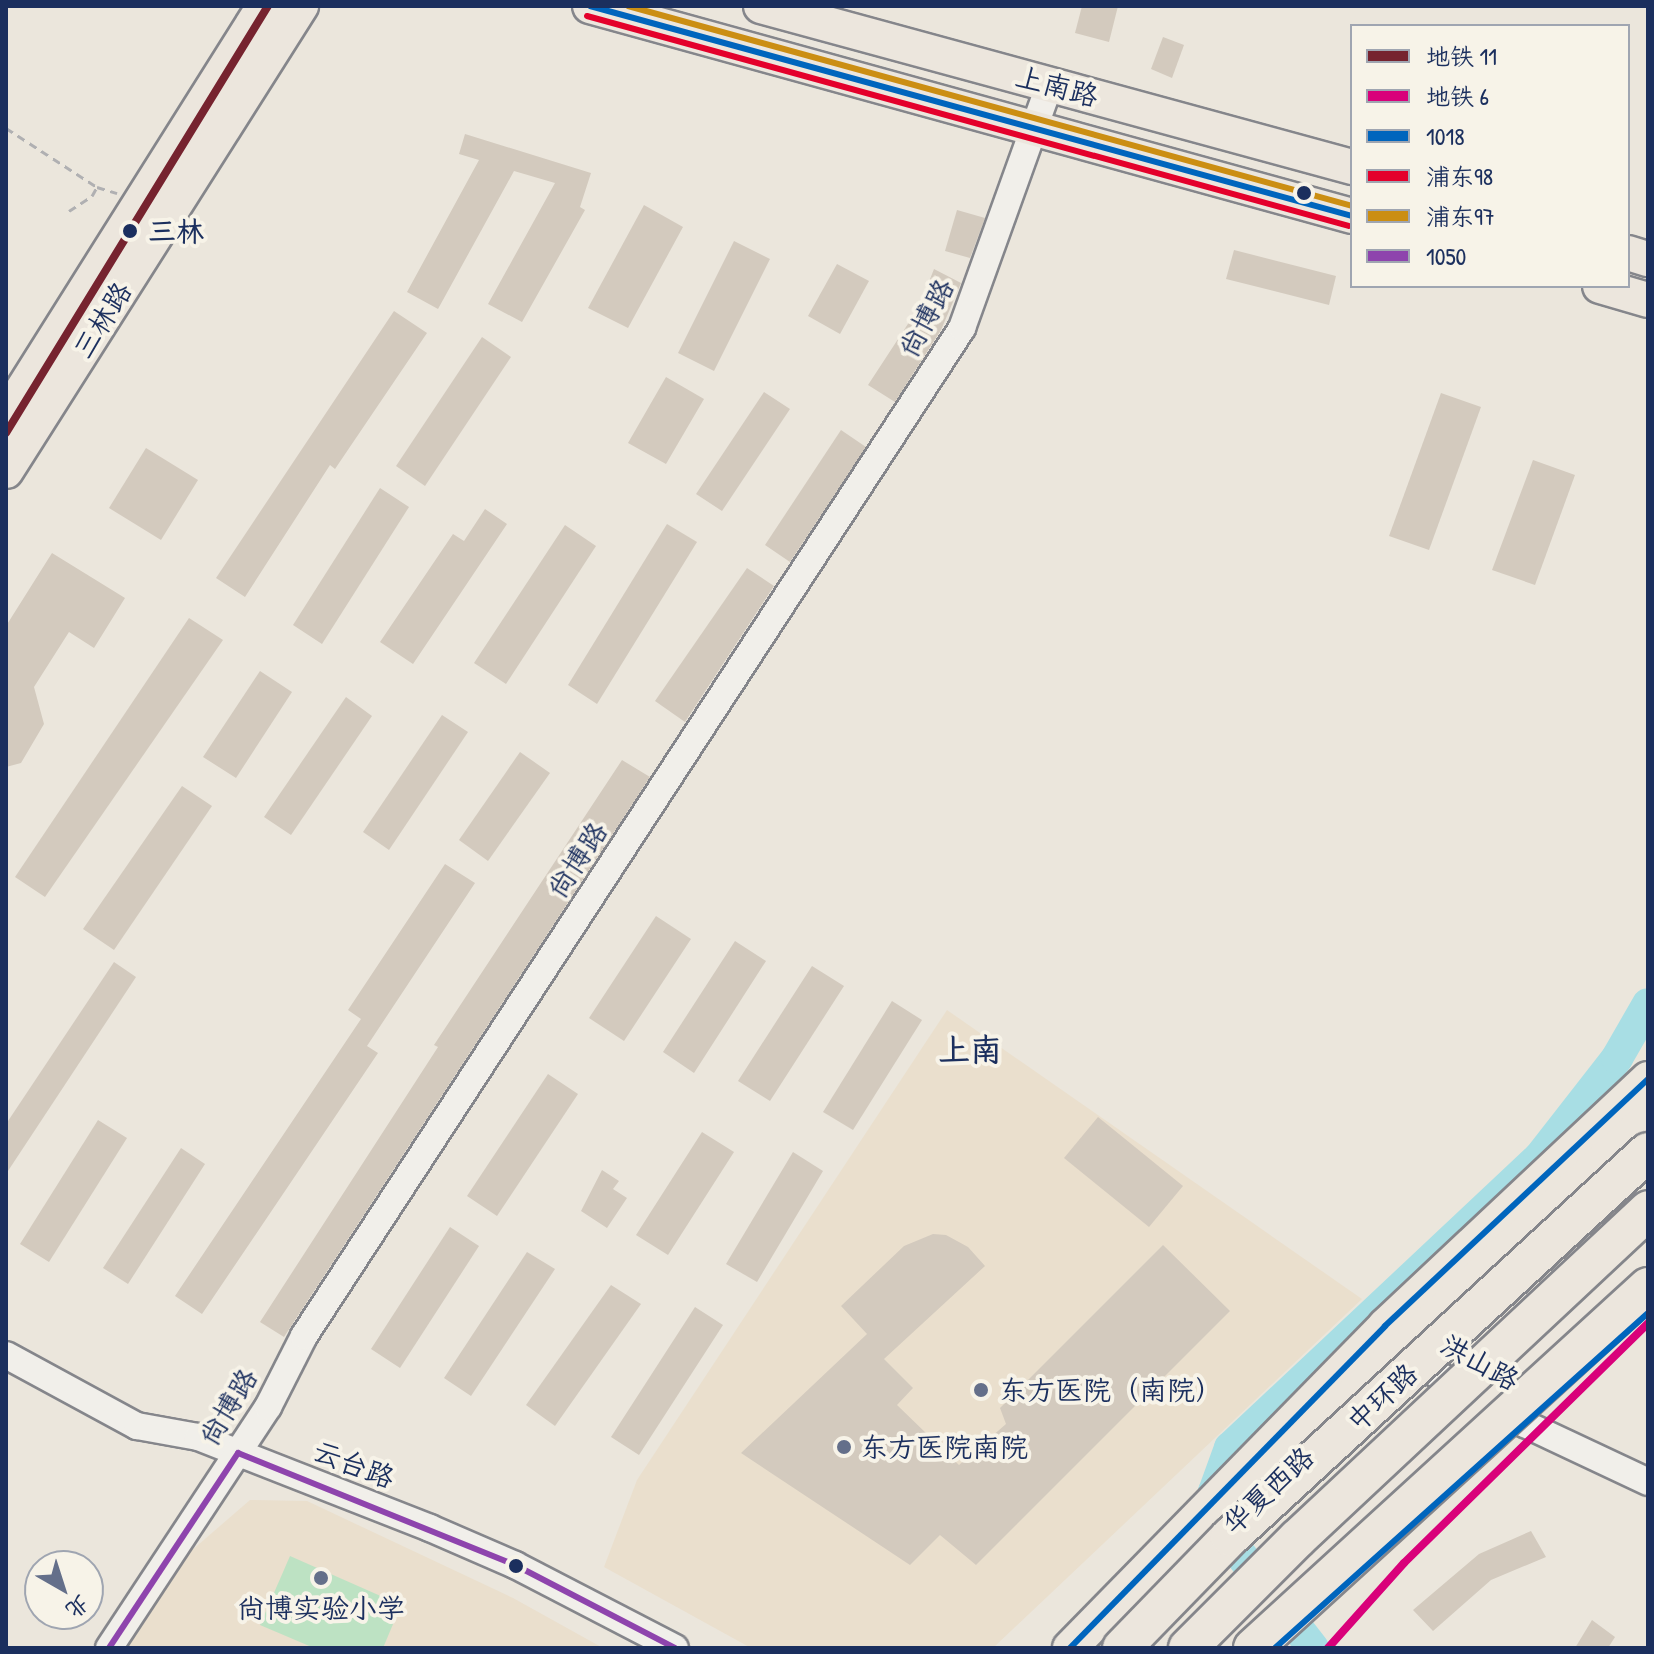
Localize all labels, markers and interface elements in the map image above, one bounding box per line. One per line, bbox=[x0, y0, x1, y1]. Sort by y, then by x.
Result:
legend bbox=[1350, 24, 1630, 288]
text: 地铁 11 bbox=[1426, 40, 1497, 72]
street label: 上南路 bbox=[1012, 59, 1102, 113]
text: 地铁 6 bbox=[1426, 80, 1489, 112]
text: 1018 bbox=[1426, 120, 1465, 152]
text: 浦东98 bbox=[1426, 160, 1493, 192]
unlabelled marker bbox=[1296, 185, 1312, 201]
text: 浦东97 bbox=[1426, 200, 1495, 232]
place label: 三林 bbox=[148, 214, 204, 248]
marker: 三林 bbox=[119, 220, 141, 242]
text: 1050 bbox=[1426, 240, 1466, 272]
street label: 尚博路 bbox=[891, 273, 961, 363]
street label: 三林路 bbox=[65, 275, 139, 365]
street label: 尚博路 bbox=[540, 816, 614, 904]
district label: 上南 bbox=[938, 1031, 1002, 1069]
street label: 洪山路 bbox=[1435, 1327, 1525, 1397]
street label: 中环路 bbox=[1340, 1356, 1424, 1438]
street label: 尚博路 bbox=[192, 1362, 264, 1452]
place label: 东方医院（南院） bbox=[999, 1373, 1223, 1407]
marker: 东方医院（南院） bbox=[970, 1379, 992, 1401]
place label: 东方医院南院 bbox=[860, 1430, 1028, 1464]
street label: 云台路 bbox=[309, 1433, 399, 1495]
marker: 东方医院南院 bbox=[835, 1438, 853, 1456]
street label: 华夏西路 bbox=[1216, 1440, 1320, 1540]
north arrow bbox=[24, 1550, 104, 1630]
unlabelled marker bbox=[508, 1558, 524, 1574]
marker: 尚博实验小学 bbox=[312, 1569, 330, 1587]
text: 北 bbox=[60, 1589, 96, 1626]
place label: 尚博实验小学 bbox=[237, 1591, 405, 1625]

